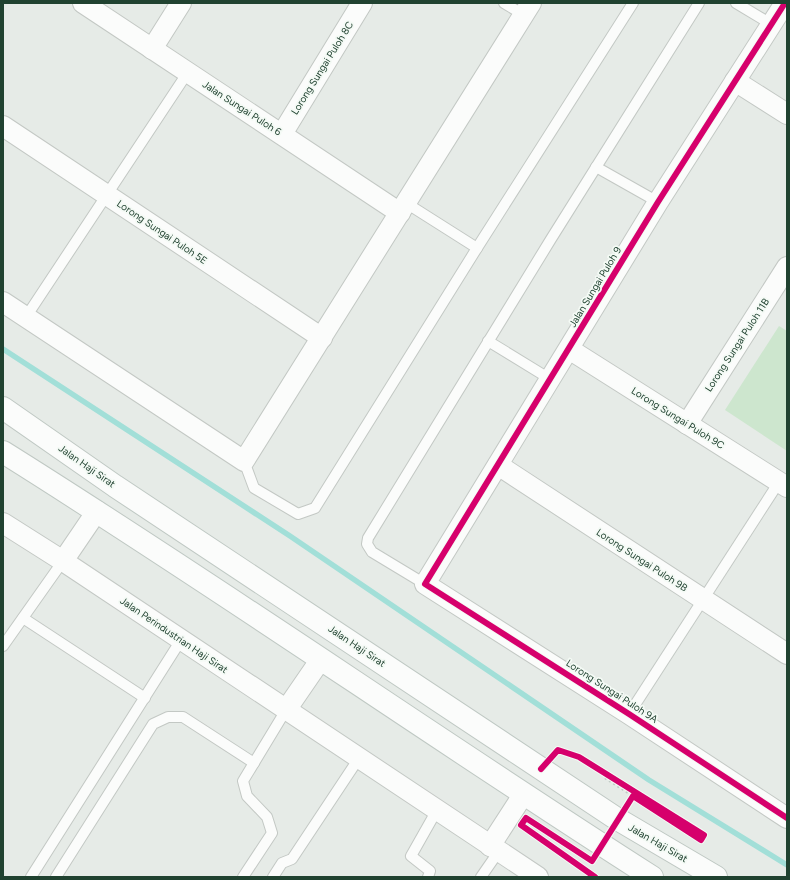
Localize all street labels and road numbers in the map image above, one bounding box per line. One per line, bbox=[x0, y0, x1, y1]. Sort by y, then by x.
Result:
street label: Lorong Sungai Puloh 8C bbox=[288, 19, 356, 117]
street label: Jalan Sungai Puloh 6 bbox=[200, 78, 284, 139]
street label: Lorong Sungai Puloh 5E bbox=[114, 197, 210, 267]
street label: Jalan Sungai Puloh 9 bbox=[566, 244, 624, 330]
street label: Lorong Sungai Puloh 11B bbox=[702, 296, 772, 394]
street label: Lorong Sungai Puloh 9C bbox=[629, 384, 727, 452]
street label: Jalan Haji Sirat bbox=[56, 442, 118, 490]
street label: Lorong Sungai Puloh 9B bbox=[594, 526, 690, 594]
street label: Jalan Perindustrian Haji Sirat bbox=[117, 594, 231, 676]
street label: Jalan Haji Sirat bbox=[326, 622, 388, 670]
street label: Lorong Sungai Puloh 9A bbox=[564, 656, 661, 726]
street label: Jalan Haji Sirat bbox=[626, 821, 690, 865]

